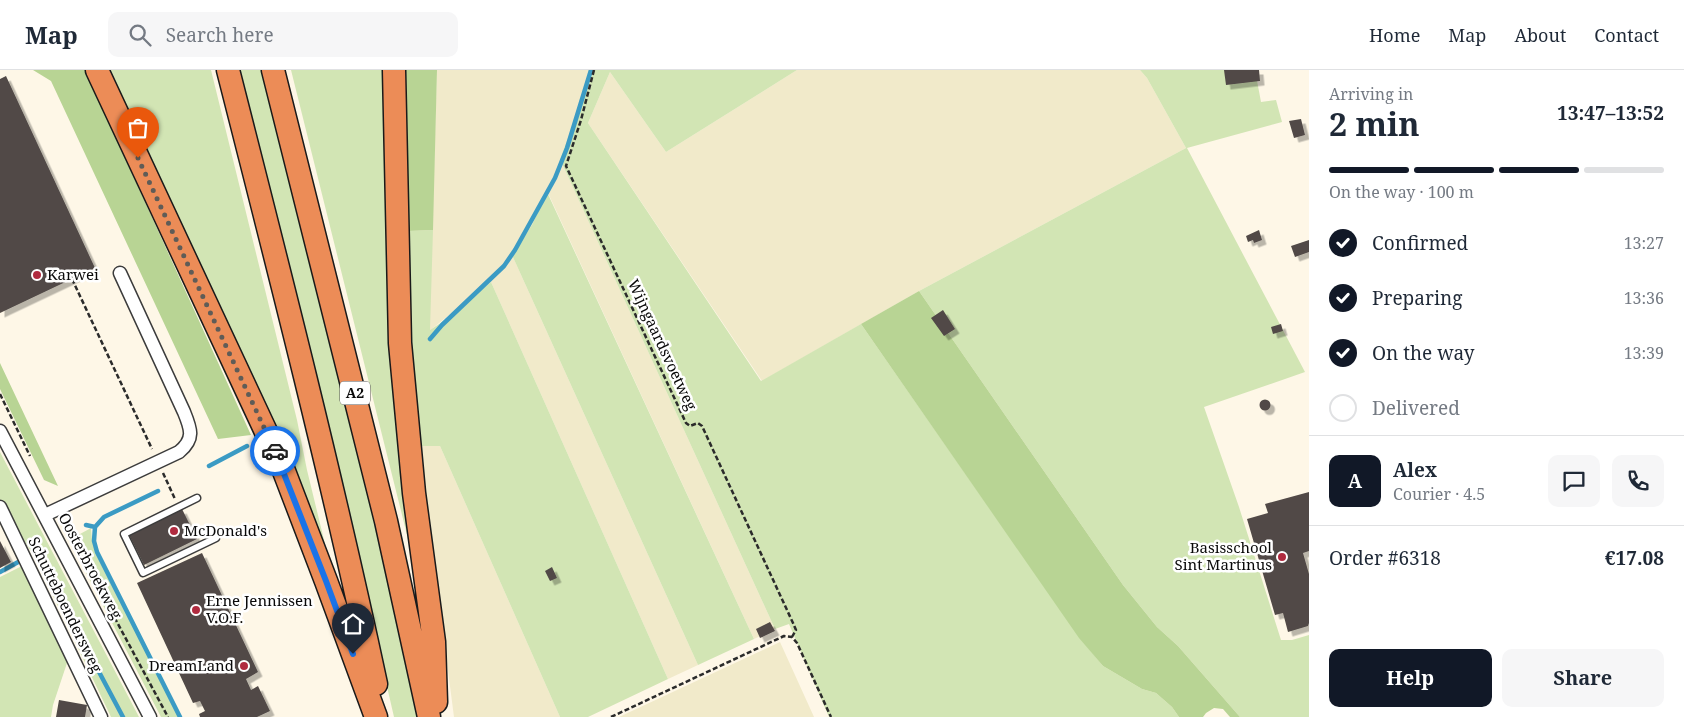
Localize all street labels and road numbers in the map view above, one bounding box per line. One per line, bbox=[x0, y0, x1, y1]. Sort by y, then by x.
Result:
street label: Wijngaardsvoetweg bbox=[624, 276, 702, 413]
road number: A2 bbox=[340, 382, 370, 404]
street label: Oosterbroekweg bbox=[54, 509, 127, 622]
street label: Schutteboendersweg bbox=[24, 533, 108, 676]

